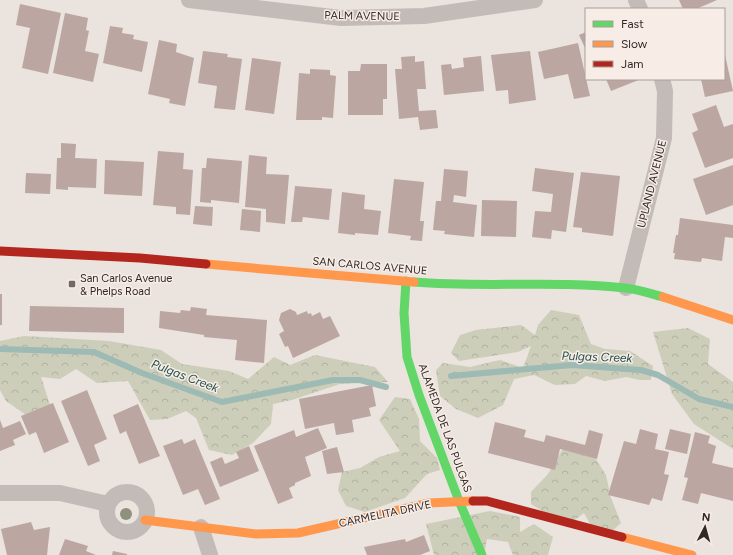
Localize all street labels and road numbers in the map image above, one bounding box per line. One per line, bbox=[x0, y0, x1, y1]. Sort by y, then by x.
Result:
street label: PALM AVENUE bbox=[324, 9, 400, 23]
street label: UPLAND AVENUE bbox=[635, 139, 669, 229]
street label: SAN CARLOS AVENUE bbox=[312, 255, 428, 277]
street label: ALAMEDA DE LAS PULGAS bbox=[416, 362, 474, 494]
street label: CARMELITA DRIVE bbox=[338, 498, 432, 530]

